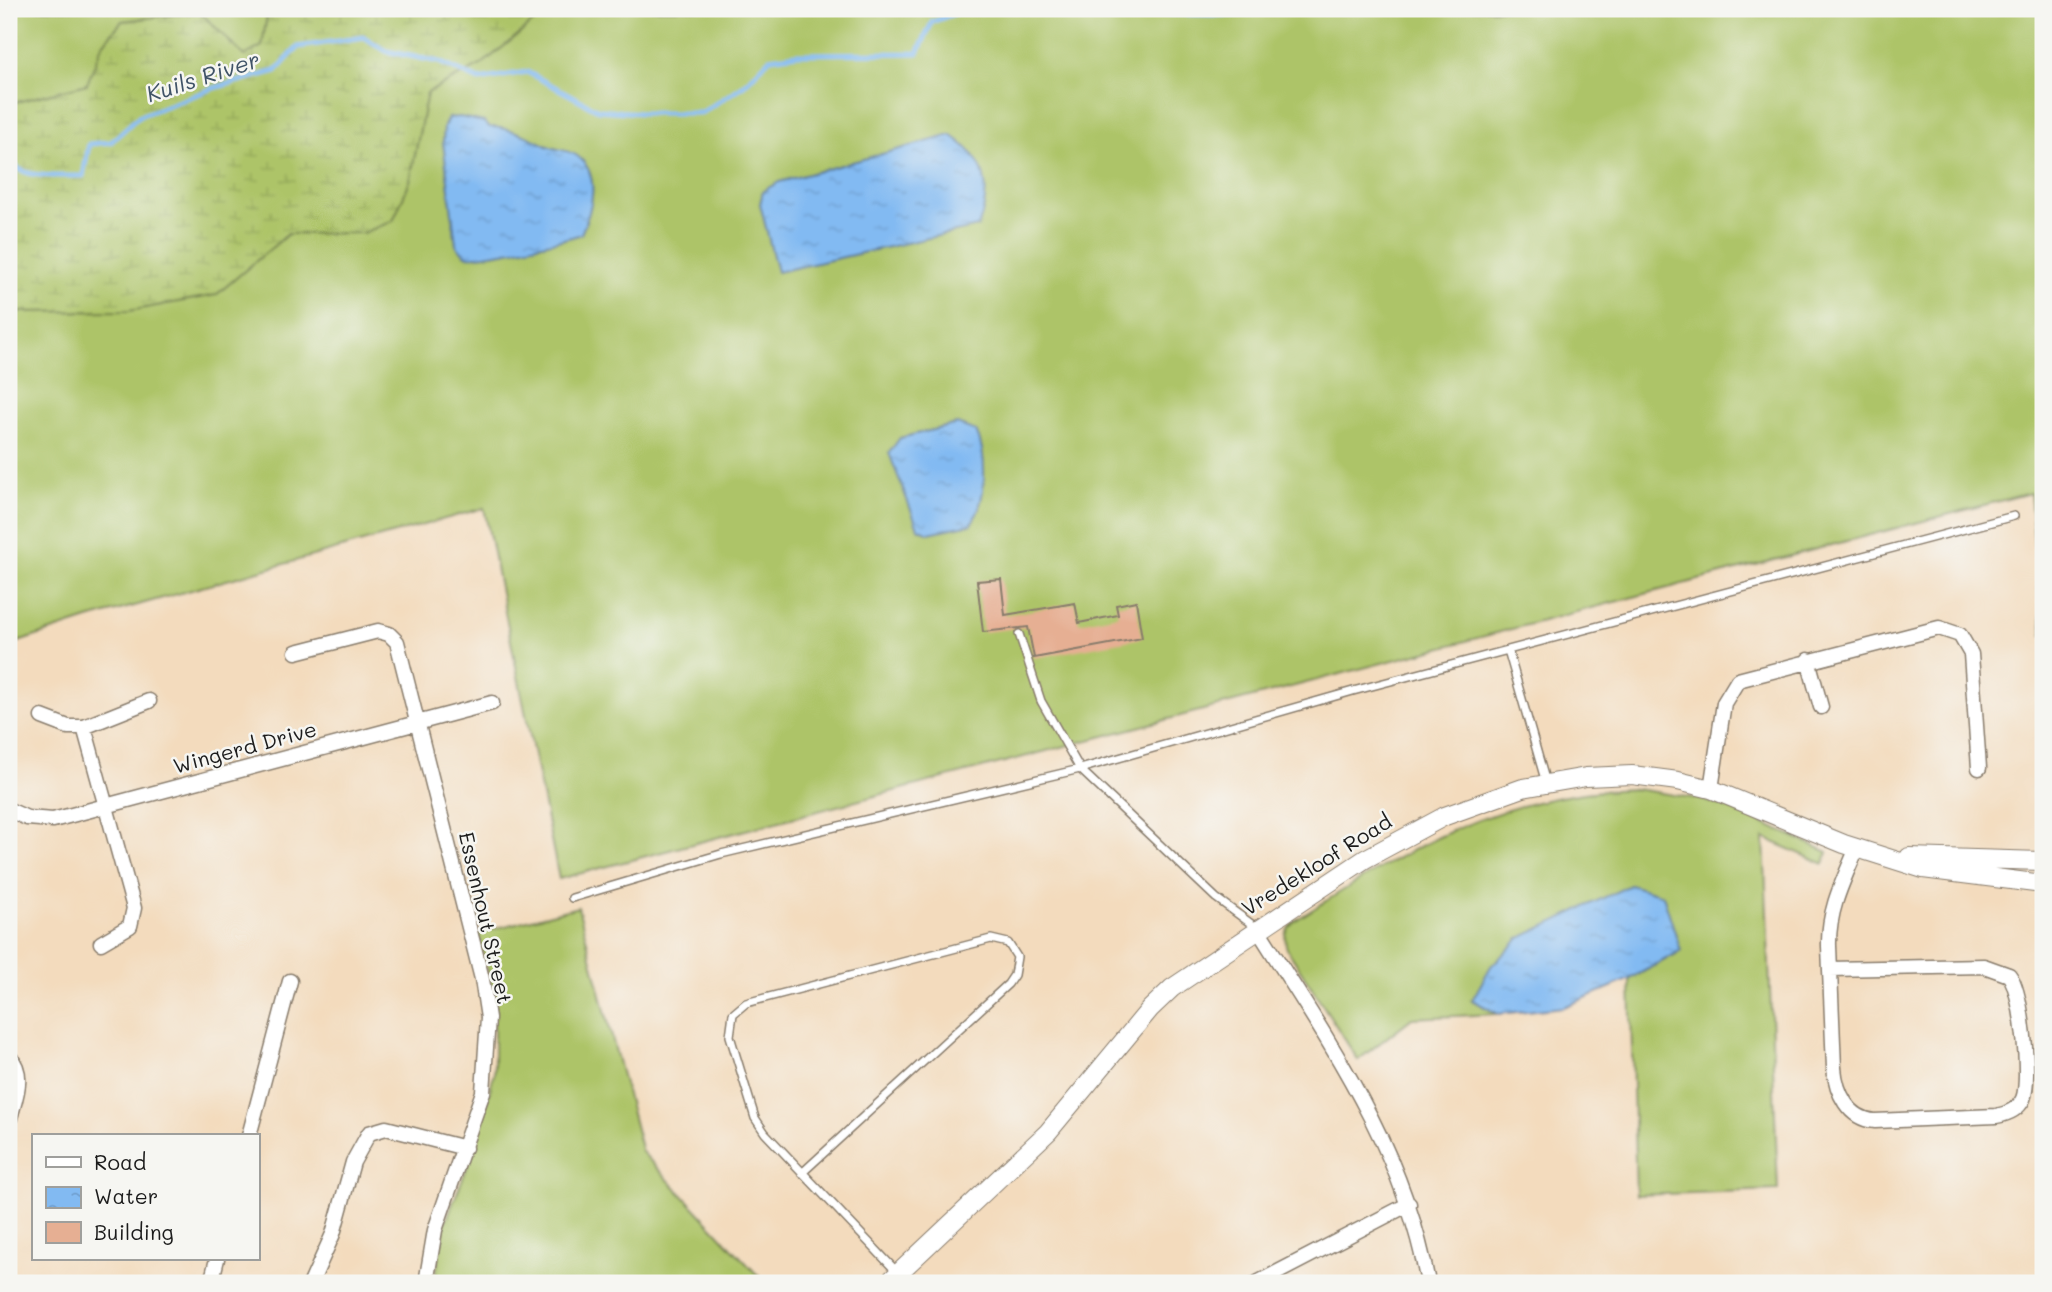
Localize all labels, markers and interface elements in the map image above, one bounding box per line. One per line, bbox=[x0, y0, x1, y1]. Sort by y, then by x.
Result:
water label: Kuils River bbox=[142, 44, 263, 108]
street label: Wingerd Drive bbox=[170, 714, 319, 779]
street label: Vredekloof Road bbox=[1236, 807, 1396, 921]
street label: Essenhout Street bbox=[454, 829, 519, 1006]
legend bbox=[32, 1134, 259, 1260]
text: Road bbox=[94, 1148, 146, 1175]
text: Water bbox=[94, 1182, 158, 1209]
text: Building bbox=[94, 1218, 174, 1245]

